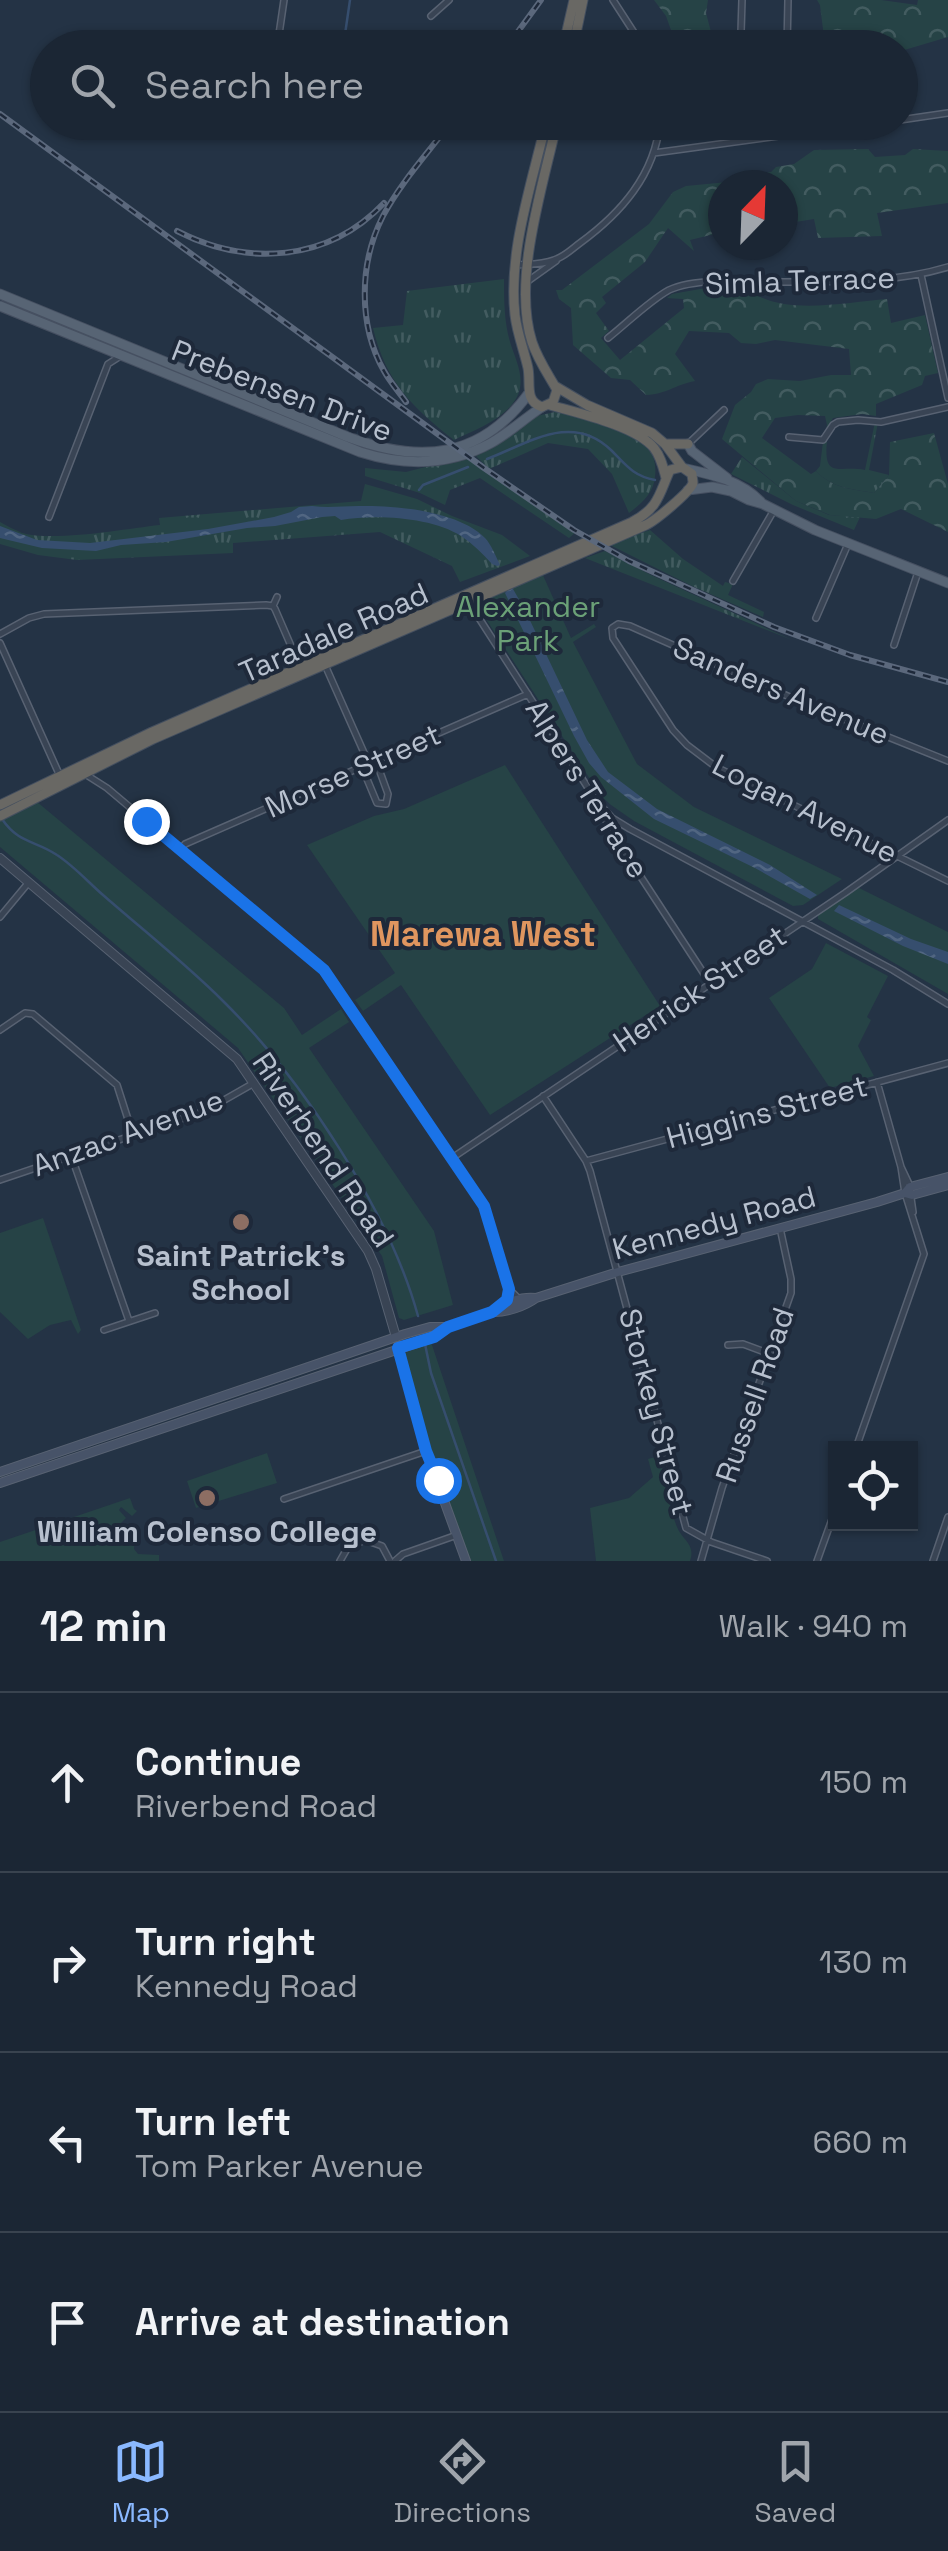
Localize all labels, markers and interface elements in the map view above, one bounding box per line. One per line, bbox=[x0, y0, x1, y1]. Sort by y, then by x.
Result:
search box bbox=[30, 30, 918, 140]
icon: search bbox=[65, 58, 120, 113]
text: Search here bbox=[145, 61, 364, 109]
north arrow bbox=[708, 170, 798, 260]
street label: Simla Terrace bbox=[704, 258, 896, 303]
street label: Prebensen Drive bbox=[166, 330, 398, 451]
street label: Taradale Road bbox=[233, 573, 434, 692]
park label: Alexander Park bbox=[456, 587, 600, 660]
street label: Sanders Avenue bbox=[667, 627, 895, 754]
street label: Alpers Terrace bbox=[517, 692, 658, 886]
street label: Morse Street bbox=[259, 714, 447, 827]
street label: Logan Avenue bbox=[706, 745, 905, 872]
route end bbox=[124, 799, 170, 845]
district label: Marewa West bbox=[370, 912, 596, 956]
street label: Herrick Street bbox=[606, 916, 794, 1061]
street label: Riverbend Road bbox=[244, 1045, 403, 1255]
street label: Higgins Street bbox=[662, 1066, 872, 1157]
street label: Anzac Avenue bbox=[27, 1080, 229, 1185]
street label: Kennedy Road bbox=[608, 1177, 820, 1268]
marker: Saint Patrick's School bbox=[230, 1211, 252, 1233]
place label: Saint Patrick's School bbox=[136, 1236, 346, 1309]
street label: Russell Road bbox=[706, 1302, 803, 1488]
street label: Storkey Street bbox=[610, 1304, 703, 1519]
map controls bbox=[828, 1441, 918, 1531]
button: locate bbox=[828, 1441, 918, 1531]
route start bbox=[416, 1458, 462, 1504]
marker: William Colenso College bbox=[196, 1487, 218, 1509]
place label: William Colenso College bbox=[37, 1512, 377, 1551]
text: 12 min bbox=[40, 1600, 168, 1653]
text: Walk · 940 m bbox=[719, 1606, 908, 1646]
text: Continue bbox=[135, 1738, 301, 1786]
icon: ahead bbox=[40, 1755, 95, 1810]
text: 150 m bbox=[819, 1762, 908, 1802]
text: Riverbend Road bbox=[135, 1786, 377, 1826]
text: Turn right bbox=[135, 1918, 316, 1966]
icon: right bbox=[40, 1935, 95, 1990]
text: 130 m bbox=[819, 1942, 908, 1982]
text: Kennedy Road bbox=[135, 1966, 358, 2006]
text: Turn left bbox=[135, 2098, 291, 2146]
icon: left bbox=[40, 2115, 95, 2170]
text: 660 m bbox=[813, 2122, 908, 2162]
text: Tom Parker Avenue bbox=[135, 2146, 424, 2186]
icon: arrive bbox=[40, 2295, 95, 2350]
text: Arrive at destination bbox=[135, 2298, 510, 2346]
tab: Map bbox=[112, 2434, 170, 2530]
tab: Directions bbox=[394, 2434, 531, 2530]
tab: Saved bbox=[755, 2434, 836, 2530]

